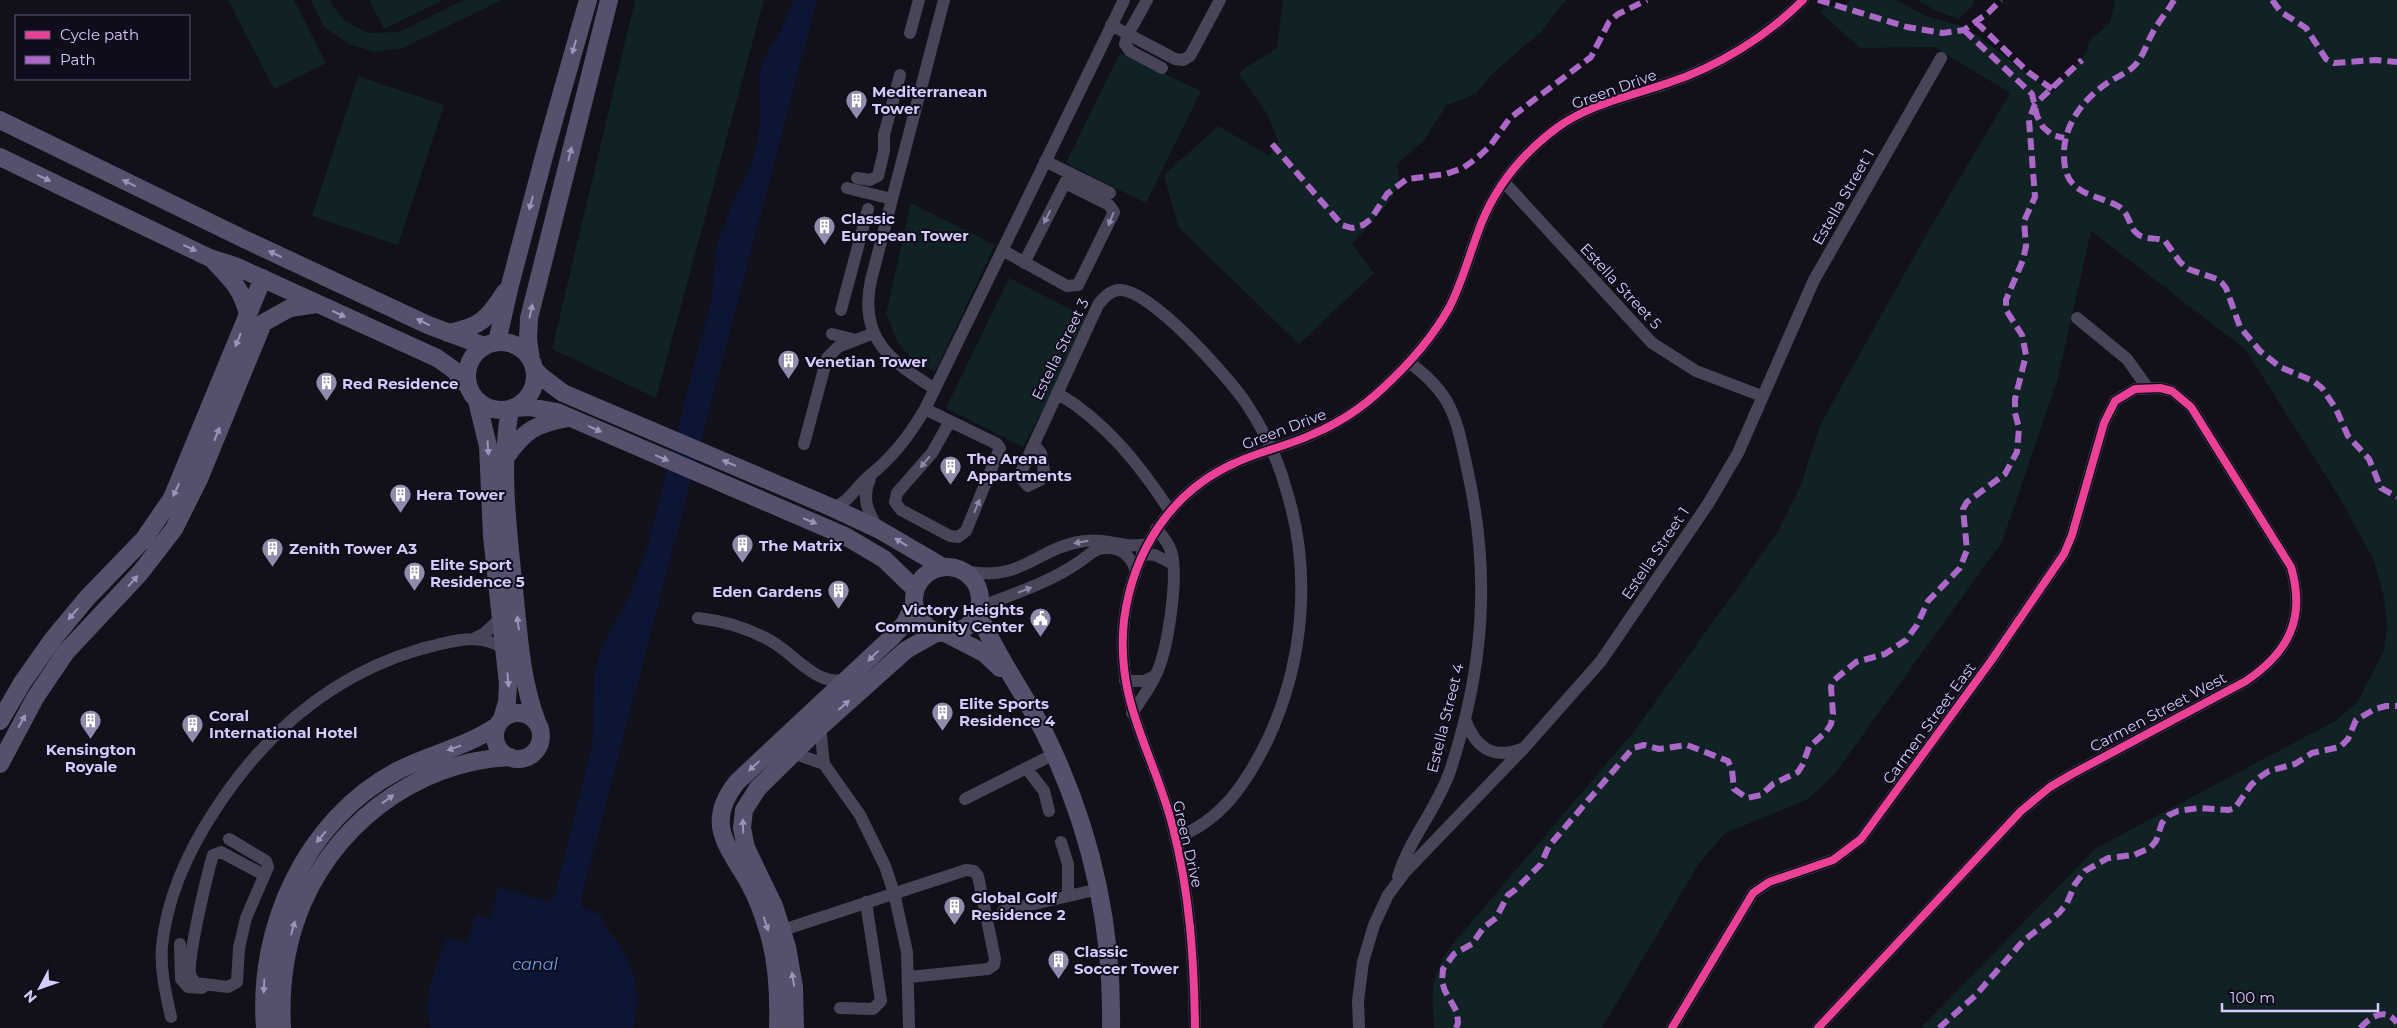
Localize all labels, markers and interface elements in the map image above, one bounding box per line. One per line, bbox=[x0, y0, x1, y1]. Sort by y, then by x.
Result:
legend bbox=[15, 15, 190, 80]
text: Cycle path bbox=[60, 25, 139, 44]
one-way arrow bbox=[570, 39, 578, 54]
text: Path bbox=[60, 50, 96, 69]
street label: Green Drive bbox=[1569, 65, 1659, 113]
place label: Mediterranean Tower bbox=[872, 82, 987, 118]
building icon: Mediterranean Tower bbox=[844, 88, 868, 119]
one-way arrow bbox=[566, 146, 574, 161]
street label: Estella Street 1 bbox=[1808, 146, 1878, 248]
one-way arrow bbox=[37, 175, 51, 183]
one-way arrow bbox=[122, 179, 136, 187]
one-way arrow bbox=[527, 196, 535, 211]
place label: Classic European Tower bbox=[841, 209, 969, 245]
one-way arrow bbox=[1043, 209, 1051, 224]
one-way arrow bbox=[1107, 212, 1115, 227]
building icon: Classic European Tower bbox=[813, 215, 837, 246]
street label: Estella Street 5 bbox=[1576, 239, 1666, 333]
one-way arrow bbox=[183, 244, 197, 252]
one-way arrow bbox=[268, 249, 283, 258]
street label: Estella Street 3 bbox=[1027, 295, 1093, 403]
one-way arrow bbox=[527, 304, 535, 319]
one-way arrow bbox=[332, 310, 346, 318]
one-way arrow bbox=[416, 318, 430, 326]
one-way arrow bbox=[233, 333, 241, 347]
building icon: Venetian Tower bbox=[777, 349, 801, 380]
place label: Venetian Tower bbox=[804, 352, 928, 371]
building icon: Red Residence bbox=[314, 371, 338, 402]
place label: Red Residence bbox=[342, 374, 459, 393]
street label: Green Drive bbox=[1239, 404, 1329, 454]
one-way arrow bbox=[588, 425, 602, 433]
one-way arrow bbox=[214, 427, 222, 441]
one-way arrow bbox=[484, 441, 492, 457]
place label: The Arena Appartments bbox=[966, 449, 1072, 485]
one-way arrow bbox=[655, 454, 669, 462]
building icon: The Arena Appartments bbox=[939, 455, 963, 486]
one-way arrow bbox=[919, 456, 930, 469]
one-way arrow bbox=[722, 459, 736, 467]
building icon: Hera Tower bbox=[388, 482, 412, 513]
one-way arrow bbox=[172, 483, 180, 497]
place label: Hera Tower bbox=[416, 485, 505, 504]
one-way arrow bbox=[973, 499, 981, 513]
street label: Estella Street 1 bbox=[1617, 503, 1693, 603]
one-way arrow bbox=[803, 518, 817, 526]
building icon: The Matrix bbox=[731, 533, 755, 564]
building icon: Zenith Tower A3 bbox=[261, 536, 285, 567]
place label: The Matrix bbox=[759, 536, 842, 555]
one-way arrow bbox=[894, 538, 907, 547]
one-way arrow bbox=[1073, 538, 1089, 546]
place label: Zenith Tower A3 bbox=[289, 539, 417, 558]
place label: Elite Sport Residence 5 bbox=[430, 555, 525, 591]
building icon: Elite Sport Residence 5 bbox=[402, 561, 426, 592]
one-way arrow bbox=[128, 574, 139, 587]
building icon: Eden Gardens bbox=[826, 579, 850, 610]
place label: Eden Gardens bbox=[712, 582, 822, 601]
one-way arrow bbox=[1018, 586, 1033, 594]
place label: Victory Heights Community Center bbox=[875, 600, 1025, 636]
public building icon: Victory Heights Community Center bbox=[1028, 606, 1052, 637]
one-way arrow bbox=[67, 608, 78, 621]
one-way arrow bbox=[514, 615, 522, 631]
one-way arrow bbox=[867, 650, 879, 662]
street label: Carmen Street East bbox=[1878, 658, 1980, 788]
street label: Estella Street 4 bbox=[1422, 661, 1468, 775]
street label: Carmen Street West bbox=[2086, 668, 2230, 756]
one-way arrow bbox=[504, 672, 512, 688]
place label: Elite Sports Residence 4 bbox=[959, 694, 1056, 730]
one-way arrow bbox=[838, 700, 851, 711]
building icon: Elite Sports Residence 4 bbox=[931, 700, 955, 731]
place label: Coral International Hotel bbox=[209, 706, 358, 742]
building icon: Kensington Royale bbox=[79, 709, 103, 740]
building icon: Coral International Hotel bbox=[181, 712, 205, 743]
one-way arrow bbox=[18, 713, 26, 728]
place label: Kensington Royale bbox=[46, 740, 136, 776]
one-way arrow bbox=[446, 744, 461, 752]
one-way arrow bbox=[748, 760, 760, 772]
one-way arrow bbox=[381, 794, 394, 804]
street label: Green Drive bbox=[1169, 799, 1207, 889]
one-way arrow bbox=[738, 818, 746, 834]
one-way arrow bbox=[316, 830, 327, 843]
place label: Global Golf Residence 2 bbox=[971, 888, 1066, 924]
building icon: Global Golf Residence 2 bbox=[943, 894, 967, 925]
one-way arrow bbox=[763, 917, 770, 932]
one-way arrow bbox=[290, 921, 298, 936]
place label: Classic Soccer Tower bbox=[1074, 942, 1179, 978]
building icon: Classic Soccer Tower bbox=[1046, 948, 1070, 979]
water label: canal bbox=[512, 955, 559, 974]
north arrow bbox=[15, 963, 65, 1013]
one-way arrow bbox=[789, 971, 797, 987]
one-way arrow bbox=[260, 978, 268, 994]
scale bar bbox=[2222, 980, 2378, 1012]
text: N bbox=[20, 986, 41, 1007]
text: 100 m bbox=[2230, 988, 2275, 1007]

